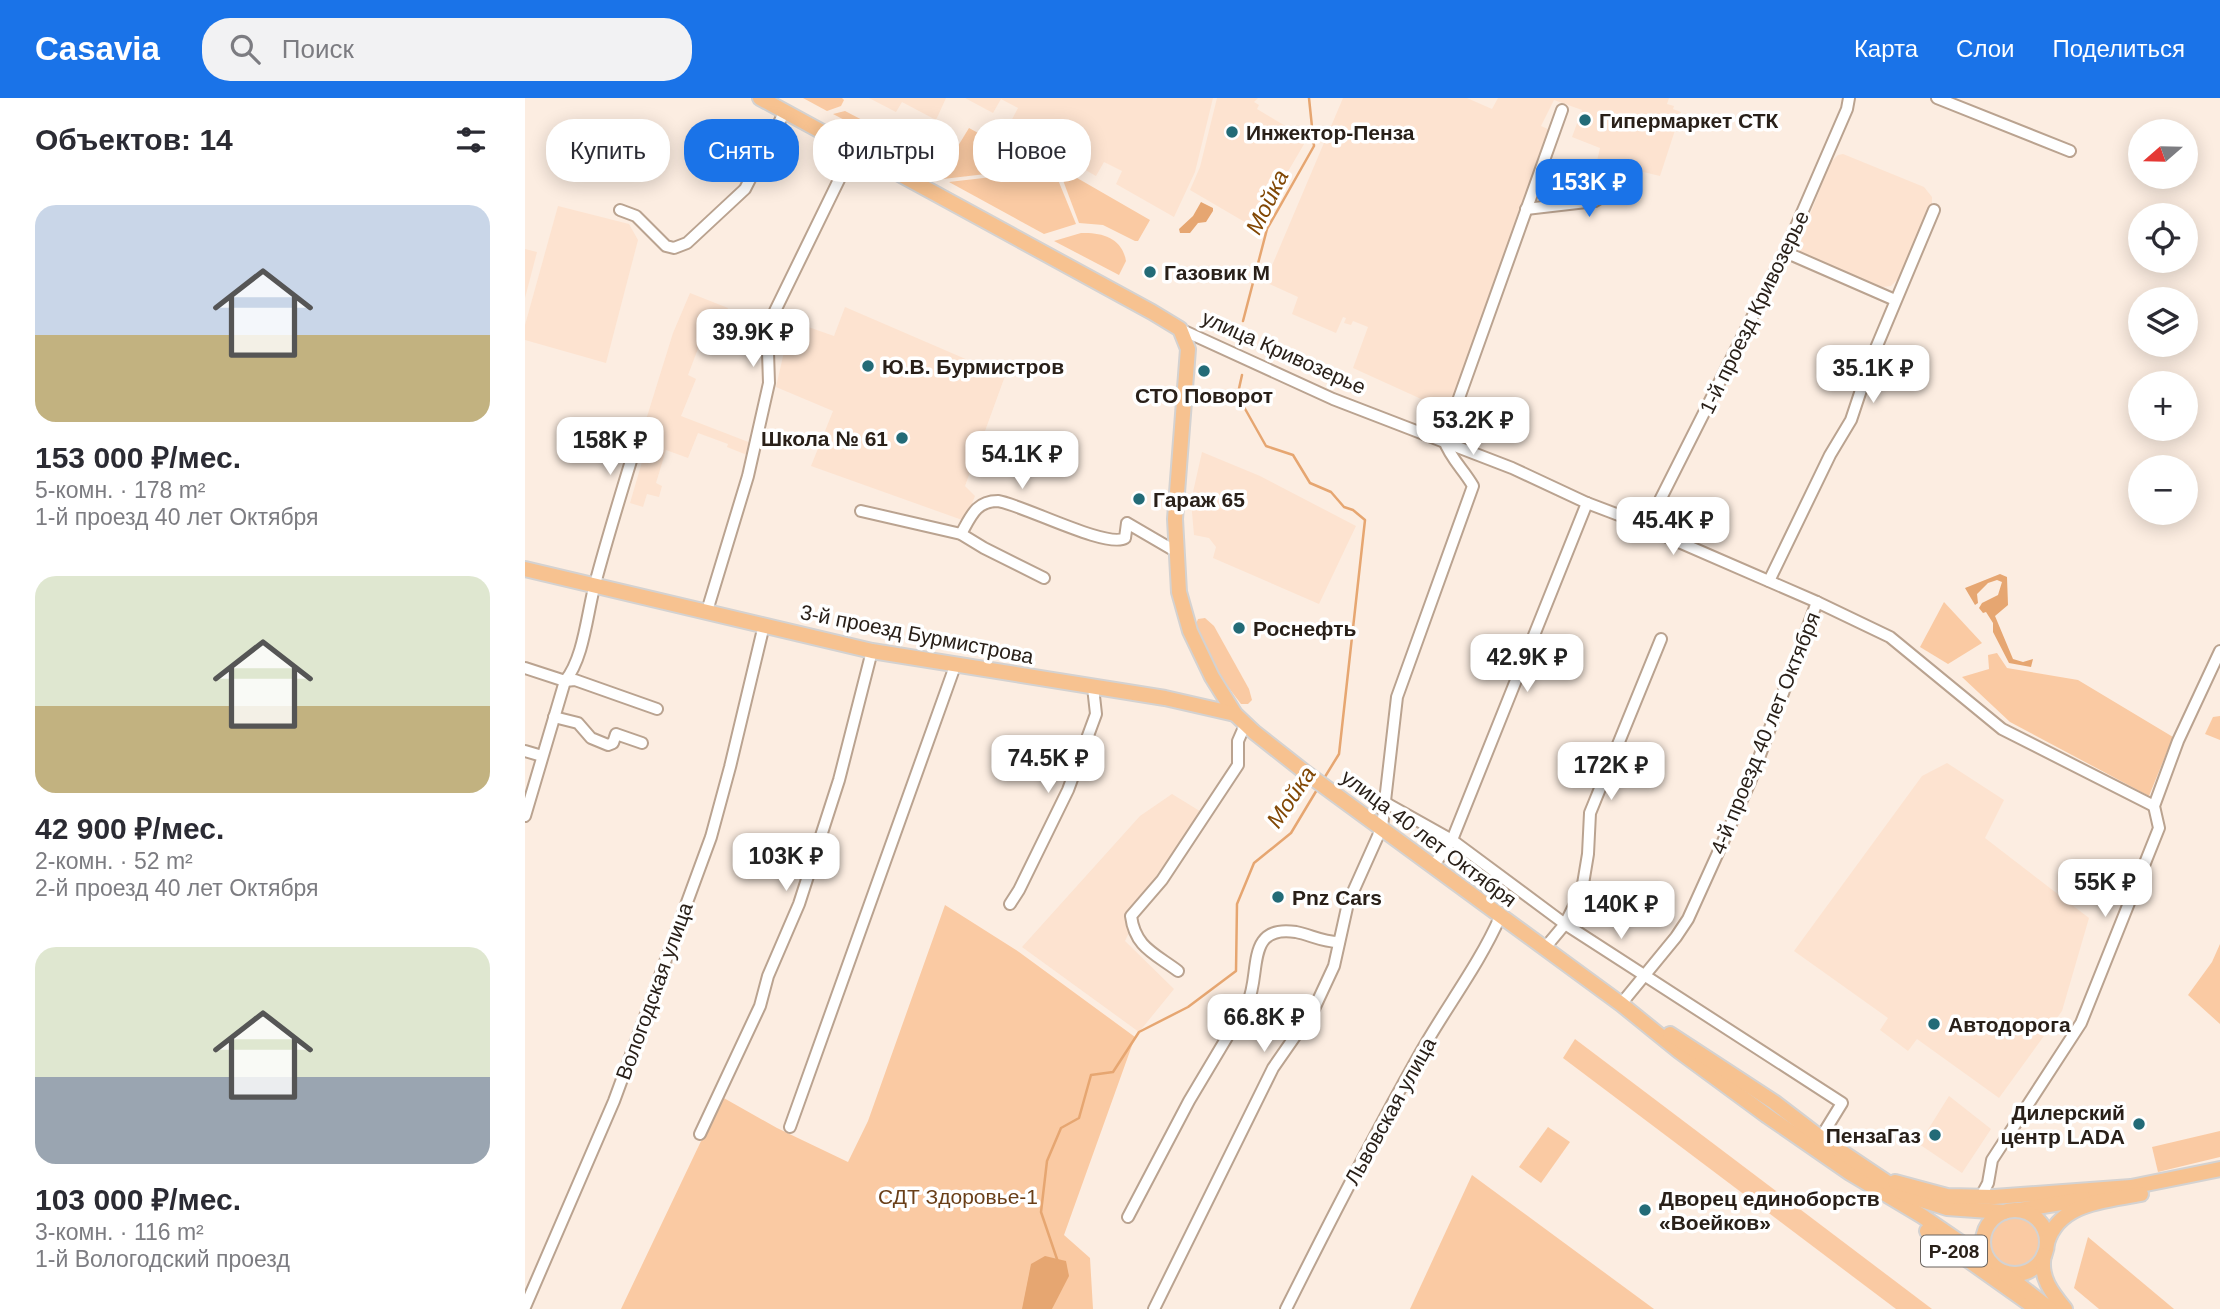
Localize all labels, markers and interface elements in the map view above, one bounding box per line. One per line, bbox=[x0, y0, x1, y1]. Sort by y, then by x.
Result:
search box bbox=[202, 18, 692, 81]
text: Casavia bbox=[35, 30, 160, 67]
icon: search bbox=[226, 30, 264, 68]
text: Поиск bbox=[282, 34, 354, 64]
text: Карта bbox=[1854, 35, 1918, 62]
text: Слои bbox=[1956, 35, 2014, 62]
text: Поделиться bbox=[2052, 35, 2185, 62]
place label: Гипермаркет СТК bbox=[1599, 109, 1778, 132]
marker: Гипермаркет СТК bbox=[1577, 112, 1593, 128]
chip: Купить bbox=[546, 119, 670, 182]
chip: Снять bbox=[684, 119, 799, 182]
chip: Фильтры bbox=[813, 119, 959, 182]
chip: Новое bbox=[973, 119, 1091, 182]
north arrow bbox=[2128, 119, 2198, 189]
map controls bbox=[2128, 119, 2198, 525]
icon: filters bbox=[452, 121, 490, 159]
place label: Инжектор-Пенза bbox=[1246, 121, 1415, 144]
text: Объектов: 14 bbox=[35, 123, 233, 156]
marker: Инжектор-Пенза bbox=[1224, 124, 1240, 140]
pin: 153K ₽ bbox=[1532, 159, 1646, 219]
water label: Мойка bbox=[1240, 166, 1294, 238]
text: 153K ₽ bbox=[1552, 169, 1626, 195]
button: locate bbox=[2128, 203, 2198, 273]
street label: 1-й проезд Кривозерье bbox=[1695, 207, 1813, 417]
icon: home bbox=[200, 250, 326, 376]
place label: Газовик М bbox=[1164, 261, 1270, 284]
marker: Газовик М bbox=[1142, 264, 1158, 280]
button: layers bbox=[2128, 287, 2198, 357]
street label: улица Кривозерье bbox=[1198, 306, 1370, 398]
pin: 39.9K ₽ bbox=[688, 310, 818, 369]
text: 39.9K ₽ bbox=[712, 319, 794, 345]
pin: 35.1K ₽ bbox=[1808, 345, 1938, 405]
place label: Ю.В. Бурмистров bbox=[882, 355, 1064, 378]
text: 35.1K ₽ bbox=[1832, 355, 1914, 381]
marker: Ю.В. Бурмистров bbox=[860, 358, 876, 374]
marker: СТО Поворот bbox=[1196, 363, 1212, 379]
button: + bbox=[2128, 371, 2198, 441]
place label: СТО Поворот bbox=[1135, 384, 1273, 407]
pin: 53.2K ₽ bbox=[1408, 398, 1538, 457]
text: 53.2K ₽ bbox=[1432, 407, 1514, 433]
pin: 158K ₽ bbox=[553, 418, 667, 477]
text: 158K ₽ bbox=[573, 427, 647, 453]
place label: Школа № 61 bbox=[761, 427, 888, 450]
marker: Школа № 61 bbox=[894, 430, 910, 446]
pin: 54.1K ₽ bbox=[957, 432, 1087, 491]
text: 153 000 ₽/мес. bbox=[35, 441, 241, 474]
text: 54.1K ₽ bbox=[981, 441, 1063, 467]
button: − bbox=[2128, 455, 2198, 525]
text: 5-комн. · 178 m² bbox=[35, 477, 206, 503]
place label: Гараж 65 bbox=[1153, 488, 1245, 511]
marker: Гараж 65 bbox=[1131, 491, 1147, 507]
pin: 45.4K ₽ bbox=[1608, 498, 1738, 557]
text: 1-й проезд 40 лет Октября bbox=[35, 504, 319, 530]
text: 45.4K ₽ bbox=[1632, 507, 1714, 533]
street label: 3-й проезд Бурмистрова bbox=[799, 600, 1036, 668]
street label: 4-й проезд 40 лет Октября bbox=[1706, 609, 1824, 857]
place label: Роснефть bbox=[1253, 617, 1356, 640]
marker: Роснефть bbox=[1231, 620, 1247, 636]
icon: home bbox=[200, 621, 326, 747]
pin: 42.9K ₽ bbox=[1462, 634, 1592, 694]
text: 42.9K ₽ bbox=[1486, 644, 1568, 670]
pin: 74.5K ₽ bbox=[983, 736, 1113, 795]
pin: 172K ₽ bbox=[1554, 742, 1668, 802]
text: 74.5K ₽ bbox=[1007, 745, 1089, 771]
text: 172K ₽ bbox=[1574, 752, 1648, 778]
water label: Мойка bbox=[1261, 761, 1321, 833]
street label: улица 40 лет Октября bbox=[1337, 765, 1521, 911]
text: 42 900 ₽/мес. bbox=[35, 812, 224, 845]
pin: 103K ₽ bbox=[729, 834, 843, 893]
text: 103K ₽ bbox=[749, 843, 823, 869]
text: 2-комн. · 52 m² bbox=[35, 848, 193, 874]
pin: 55K ₽ bbox=[2056, 860, 2154, 919]
text: 55K ₽ bbox=[2074, 869, 2136, 895]
text: 2-й проезд 40 лет Октября bbox=[35, 875, 319, 901]
pin: 140K ₽ bbox=[1564, 882, 1678, 941]
place label: Pnz Cars bbox=[1292, 886, 1382, 909]
marker: Pnz Cars bbox=[1270, 889, 1286, 905]
text: 140K ₽ bbox=[1584, 891, 1658, 917]
street label: Вологодская улица bbox=[611, 899, 697, 1083]
icon: home bbox=[200, 992, 326, 1118]
pin: 66.8K ₽ bbox=[1199, 995, 1329, 1054]
text: 66.8K ₽ bbox=[1223, 1004, 1305, 1030]
place label: Автодорога bbox=[1948, 1013, 2071, 1036]
marker: Автодорога bbox=[1926, 1016, 1942, 1032]
street label: Львовская улица bbox=[1340, 1033, 1440, 1189]
place label: Дилерский центр LADA bbox=[2000, 1101, 2125, 1148]
marker: Дилерский центр LADA bbox=[2131, 1116, 2147, 1132]
place label: ПензаГаз bbox=[1826, 1124, 1921, 1147]
marker: ПензаГаз bbox=[1927, 1127, 1943, 1143]
text: 103 000 ₽/мес. bbox=[35, 1183, 241, 1216]
park label: СДТ Здоровье-1 bbox=[878, 1185, 1038, 1208]
place label: Дворец единоборств «Воейков» bbox=[1659, 1187, 1880, 1234]
marker: Дворец единоборств «Воейков» bbox=[1637, 1202, 1653, 1218]
text: 3-комн. · 116 m² bbox=[35, 1219, 204, 1245]
road number: Р-208 bbox=[1921, 1236, 1987, 1266]
text: 1-й Вологодский проезд bbox=[35, 1246, 290, 1272]

